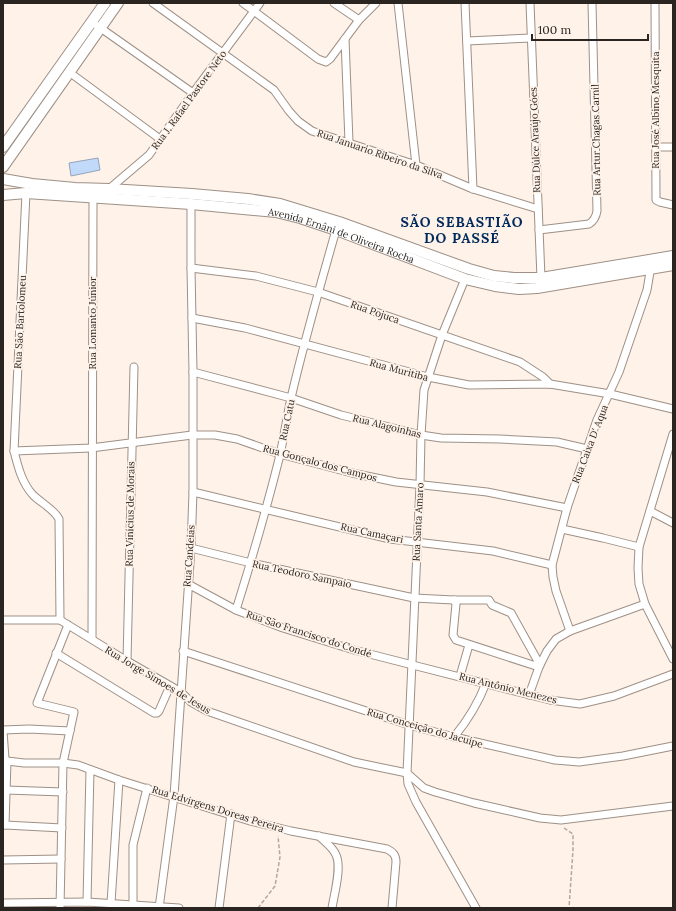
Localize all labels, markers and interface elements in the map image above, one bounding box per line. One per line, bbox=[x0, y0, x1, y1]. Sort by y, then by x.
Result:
scale bar bbox=[532, 16, 648, 42]
text: 100 m bbox=[538, 22, 571, 37]
street label: Rua J. Rafael Pastore Neto bbox=[149, 48, 230, 152]
street label: Rua José Albino Mesquita bbox=[649, 51, 662, 169]
street label: Rua Artur Chagas Carnil bbox=[589, 84, 603, 196]
street label: Rua Dúlce Araújo Góes bbox=[527, 87, 543, 193]
street label: Rua Januario Ribeiro da Silva bbox=[315, 126, 445, 182]
street label: Avenida Ernâni de Oliveira Rocha bbox=[267, 205, 416, 266]
district label: SÃO SEBASTIÃO DO PASSÉ bbox=[400, 213, 524, 247]
street label: Rua São Bartolomeu bbox=[11, 275, 29, 369]
street label: Rua Lomanto Júnior bbox=[86, 276, 99, 369]
street label: Rua Pojuca bbox=[349, 298, 401, 326]
street label: Rua Muritiba bbox=[368, 356, 430, 384]
street label: Rua Catu bbox=[276, 398, 298, 442]
street label: Rua Caixa D' Aqua bbox=[569, 403, 611, 485]
street label: Rua Alagoinhas bbox=[351, 411, 423, 441]
street label: Rua Gonçalo dos Campos bbox=[261, 441, 379, 485]
street label: Rua Vinícius de Morais bbox=[123, 461, 137, 567]
street label: Rua Santa Amaro bbox=[409, 482, 427, 562]
street label: Rua Camaçari bbox=[339, 520, 405, 546]
street label: Rua Candeias bbox=[180, 524, 198, 588]
street label: Rua Teodoro Sampaio bbox=[251, 557, 353, 591]
street label: Rua São Francisco do Condé bbox=[244, 608, 374, 661]
street label: Rua Jorge Simoes de Jesus bbox=[103, 643, 214, 717]
street label: Rua Antônio Menezes bbox=[458, 670, 559, 707]
street label: Rua Conceição do Jacuípe bbox=[365, 705, 485, 751]
street label: Rua Edvirgens Doreas Pereira bbox=[150, 783, 286, 835]

